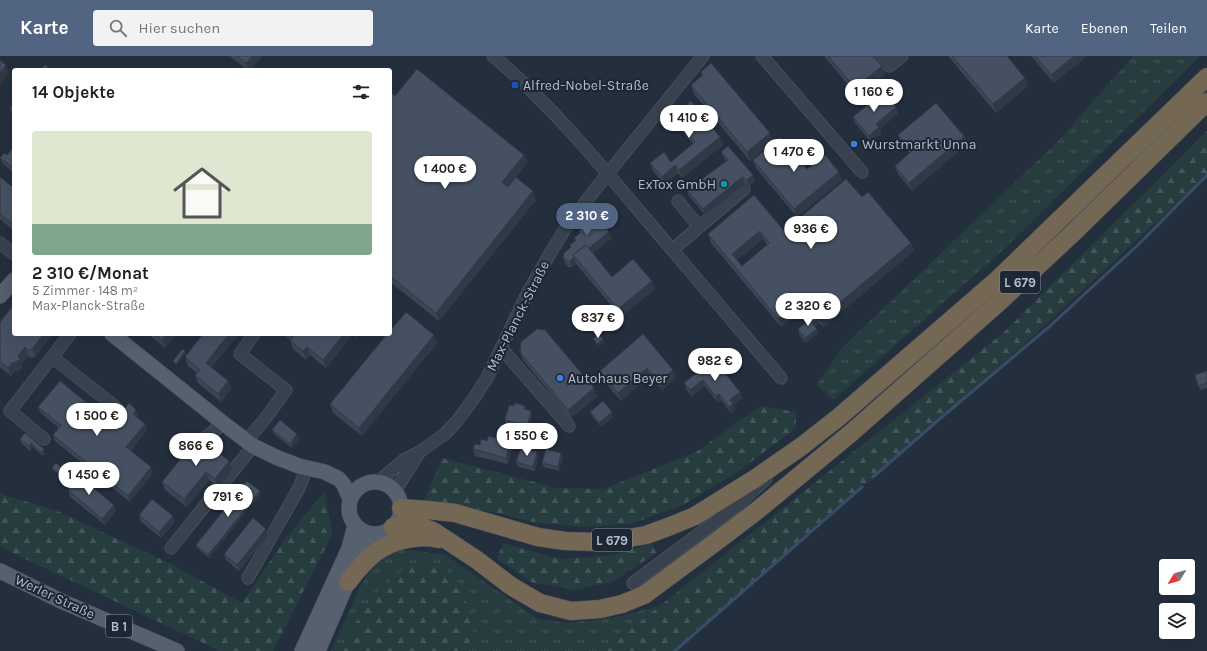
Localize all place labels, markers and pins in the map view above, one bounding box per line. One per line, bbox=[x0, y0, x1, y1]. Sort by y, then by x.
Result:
place label: Alfred-Nobel-Straße bbox=[523, 77, 649, 94]
pin: 1 160 € bbox=[837, 79, 911, 113]
marker: Alfred-Nobel-Straße bbox=[510, 80, 520, 90]
pin: 1 410 € bbox=[652, 105, 726, 139]
place label: Wurstmarkt Unna bbox=[862, 136, 976, 153]
pin: 1 470 € bbox=[757, 139, 831, 173]
marker: Wurstmarkt Unna bbox=[849, 139, 859, 149]
pin: 1 400 € bbox=[408, 156, 482, 190]
place label: ExTox GmbH bbox=[638, 176, 716, 193]
marker: ExTox GmbH bbox=[719, 179, 729, 189]
pin: 2 310 € bbox=[550, 203, 624, 237]
pin: 936 € bbox=[783, 216, 839, 250]
pin: 2 320 € bbox=[771, 293, 845, 327]
pin: 837 € bbox=[570, 305, 626, 339]
pin: 982 € bbox=[687, 348, 743, 382]
place label: Autohaus Beyer bbox=[568, 370, 668, 387]
marker: Autohaus Beyer bbox=[555, 373, 565, 383]
pin: 1 500 € bbox=[60, 403, 134, 437]
pin: 1 550 € bbox=[490, 423, 564, 457]
pin: 866 € bbox=[168, 433, 224, 467]
pin: 1 450 € bbox=[52, 462, 126, 496]
pin: 791 € bbox=[200, 484, 256, 518]

